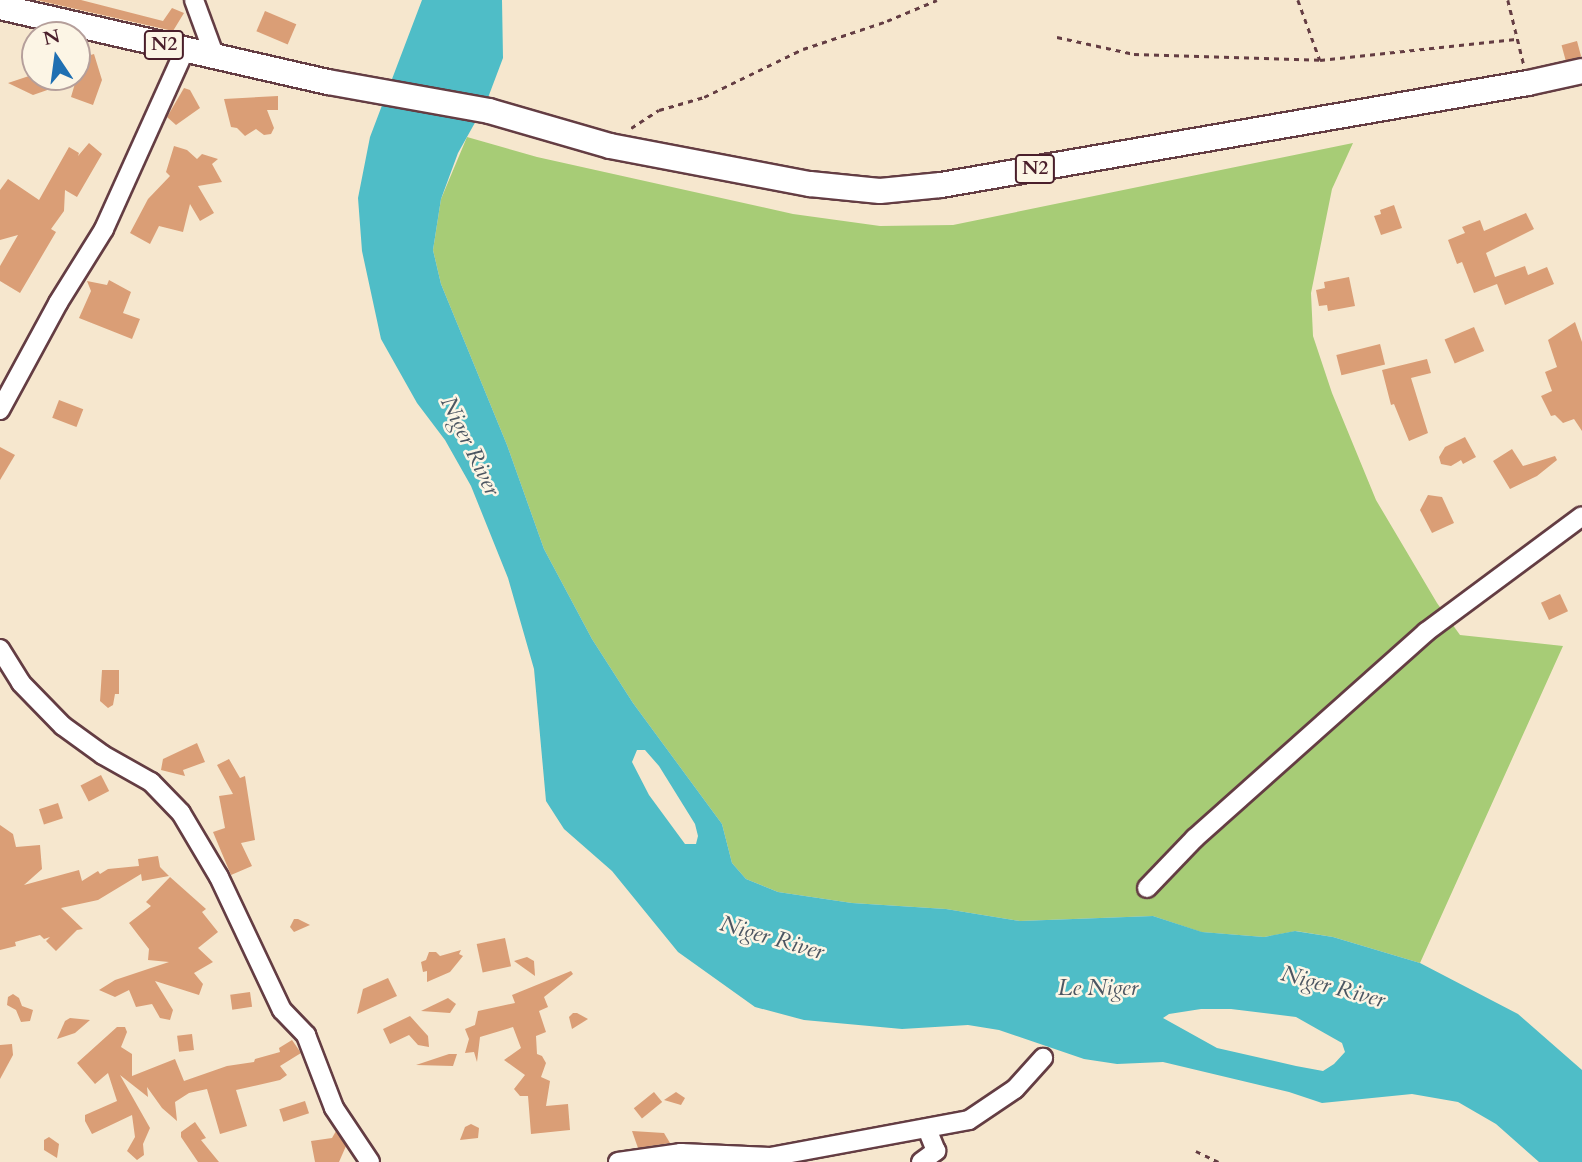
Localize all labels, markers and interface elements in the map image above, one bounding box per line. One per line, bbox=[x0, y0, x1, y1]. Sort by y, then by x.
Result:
north arrow bbox=[21, 21, 91, 91]
text: N bbox=[41, 23, 63, 52]
road number: N2 bbox=[143, 30, 185, 60]
road number: N2 bbox=[1014, 154, 1056, 184]
water label: Niger River bbox=[434, 392, 506, 500]
water label: Niger River bbox=[717, 910, 827, 966]
water label: Niger River bbox=[1278, 960, 1388, 1014]
water label: Le Niger bbox=[1058, 974, 1138, 1002]

